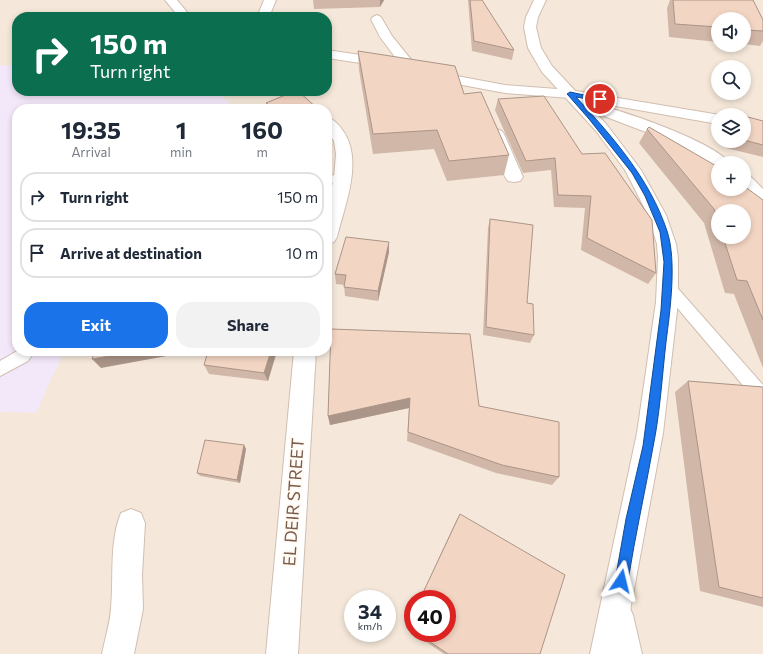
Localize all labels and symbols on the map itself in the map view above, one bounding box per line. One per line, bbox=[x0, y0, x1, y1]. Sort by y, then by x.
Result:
pin bbox=[583, 82, 617, 116]
street label: EL DEIR STREET bbox=[278, 437, 308, 567]
position arrow bbox=[600, 560, 642, 602]
speed limit sign: 40 bbox=[404, 590, 456, 642]

